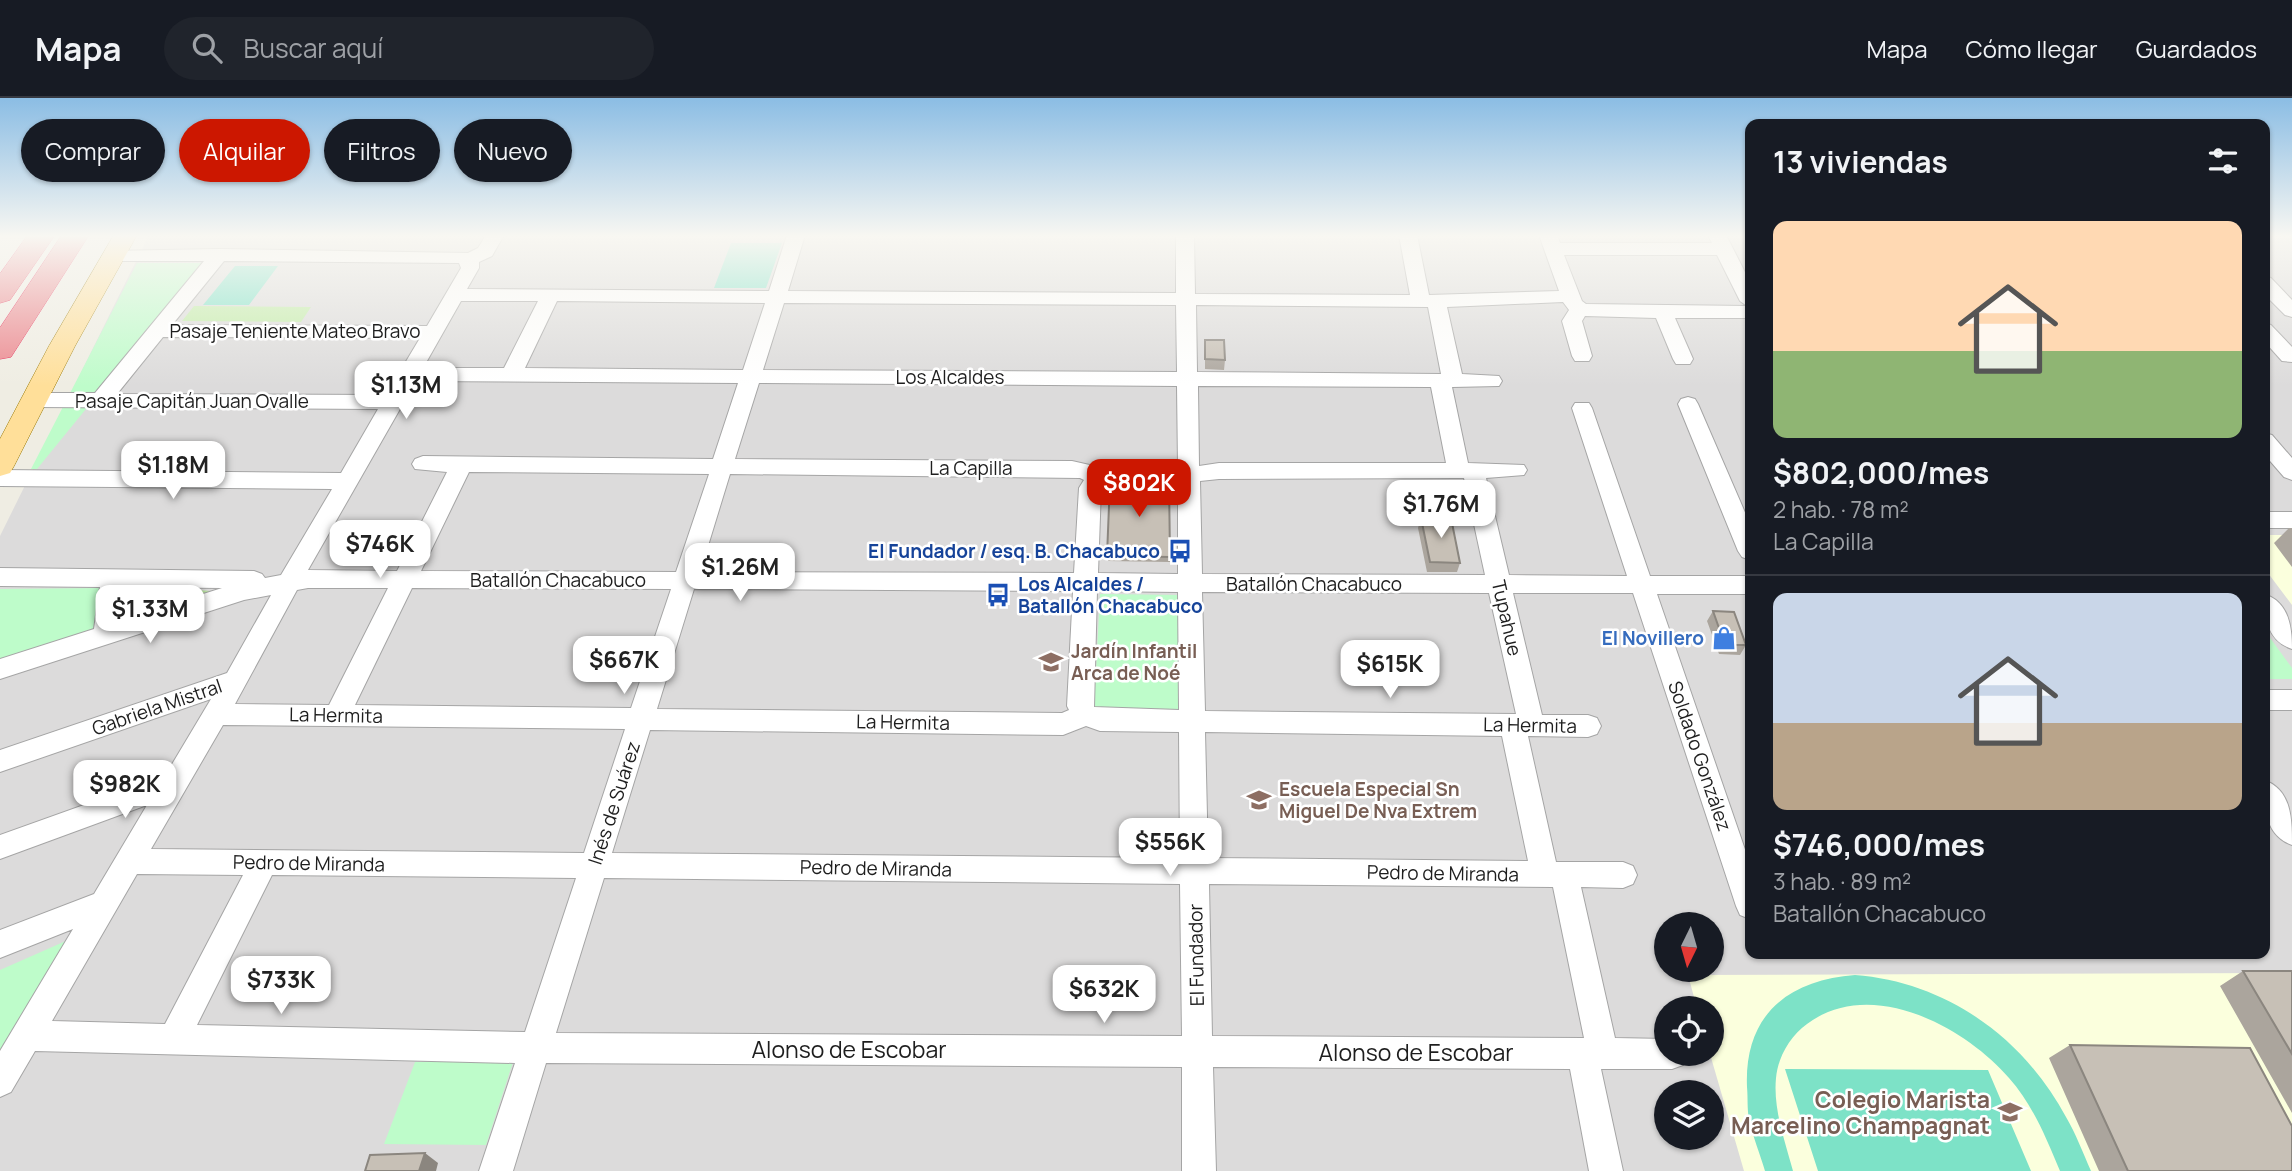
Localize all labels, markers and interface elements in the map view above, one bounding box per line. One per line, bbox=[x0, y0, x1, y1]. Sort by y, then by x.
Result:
search box bbox=[164, 17, 654, 80]
text: Mapa bbox=[35, 26, 122, 71]
icon: search bbox=[188, 29, 226, 67]
text: Buscar aquí bbox=[244, 30, 383, 66]
text: Mapa bbox=[1867, 32, 1928, 65]
text: Cómo llegar bbox=[1966, 32, 2098, 65]
text: Guardados bbox=[2136, 32, 2257, 65]
chip: Comprar bbox=[21, 119, 165, 182]
chip: Alquilar bbox=[179, 119, 310, 182]
chip: Filtros bbox=[324, 119, 440, 182]
chip: Nuevo bbox=[454, 119, 572, 182]
text: 13 viviendas bbox=[1773, 141, 1948, 182]
icon: filters bbox=[2204, 142, 2242, 180]
icon: home bbox=[1945, 266, 2071, 392]
street label: Pasaje Teniente Mateo Bravo bbox=[169, 318, 421, 344]
pin: $1.13M bbox=[349, 362, 463, 421]
street label: Los Alcaldes bbox=[896, 364, 1004, 390]
text: $1.13M bbox=[371, 368, 441, 400]
street label: Pasaje Capitán Juan Ovalle bbox=[75, 388, 309, 414]
pin: $1.18M bbox=[116, 442, 230, 501]
text: $1.18M bbox=[137, 448, 209, 480]
text: $802,000/mes bbox=[1773, 452, 1989, 493]
street label: La Capilla bbox=[929, 455, 1013, 481]
pin: $802K bbox=[1090, 460, 1188, 519]
text: $802K bbox=[1103, 466, 1175, 498]
pin: $1.76M bbox=[1384, 480, 1498, 540]
text: $1.76M bbox=[1403, 487, 1479, 519]
text: 2 hab. · 78 m² bbox=[1773, 493, 1909, 525]
pin: $746K bbox=[331, 520, 429, 580]
text: La Capilla bbox=[1773, 525, 1874, 557]
text: $746K bbox=[346, 527, 414, 559]
bus stop icon: El Fundador / esq. B. Chacabuco bbox=[1166, 537, 1194, 565]
place label: El Fundador / esq. B. Chacabuco bbox=[868, 538, 1160, 564]
pin: $1.26M bbox=[683, 544, 797, 603]
text: $1.26M bbox=[701, 550, 779, 582]
street label: Batallón Chacabuco bbox=[470, 567, 646, 593]
place label: Los Alcaldes / Batallón Chacabuco bbox=[1018, 571, 1203, 619]
street label: Batallón Chacabuco bbox=[1226, 571, 1402, 597]
street label: Tupahue bbox=[1486, 577, 1528, 659]
bus stop icon: Los Alcaldes / Batallón Chacabuco bbox=[984, 581, 1012, 609]
pin: $1.33M bbox=[93, 586, 207, 645]
text: $1.33M bbox=[112, 592, 189, 624]
shop icon: El Novillero bbox=[1710, 624, 1738, 652]
place label: El Novillero bbox=[1602, 625, 1704, 651]
pin: $667K bbox=[575, 636, 673, 696]
place label: Jardín Infantil Arca de Noé bbox=[1071, 638, 1197, 686]
icon: home bbox=[1945, 638, 2071, 764]
pin: $615K bbox=[1341, 640, 1439, 700]
text: $667K bbox=[589, 643, 659, 675]
text: $615K bbox=[1357, 647, 1423, 679]
school or university icon: Jardín Infantil Arca de Noé bbox=[1037, 648, 1065, 676]
street label: Gabriela Mistral bbox=[89, 673, 225, 741]
street label: Soldado González bbox=[1662, 678, 1738, 834]
street label: La Hermita bbox=[289, 701, 383, 729]
street label: La Hermita bbox=[856, 708, 950, 736]
street label: La Hermita bbox=[1483, 711, 1577, 739]
street label: Inés de Suárez bbox=[582, 738, 646, 868]
pin: $982K bbox=[76, 760, 174, 820]
text: $982K bbox=[89, 767, 161, 799]
place label: Escuela Especial Sn Miguel De Nva Extrem bbox=[1279, 776, 1477, 824]
school or university icon: Escuela Especial Sn Miguel De Nva Extrem bbox=[1245, 786, 1273, 814]
pin: $556K bbox=[1121, 818, 1219, 878]
text: $746,000/mes bbox=[1773, 824, 1985, 865]
text: $556K bbox=[1135, 825, 1205, 857]
street label: Pedro de Miranda bbox=[233, 849, 385, 877]
street label: Pedro de Miranda bbox=[800, 854, 952, 882]
street label: Pedro de Miranda bbox=[1367, 859, 1519, 887]
text: 3 hab. · 89 m² bbox=[1773, 865, 1911, 897]
text: Batallón Chacabuco bbox=[1773, 897, 1986, 929]
street label: El Fundador bbox=[1182, 903, 1210, 1006]
north arrow bbox=[1654, 912, 1724, 982]
map controls bbox=[1654, 912, 1724, 1150]
pin: $733K bbox=[232, 956, 330, 1016]
text: $733K bbox=[247, 963, 315, 995]
pin: $632K bbox=[1055, 965, 1153, 1025]
text: $632K bbox=[1069, 972, 1139, 1004]
button: locate bbox=[1654, 996, 1724, 1066]
street label: Alonso de Escobar bbox=[751, 1033, 947, 1065]
street label: Alonso de Escobar bbox=[1318, 1036, 1514, 1068]
button: layers bbox=[1654, 1080, 1724, 1150]
place label: Colegio Marista Marcelino Champagnat bbox=[1731, 1083, 1990, 1141]
school or university icon: Colegio Marista Marcelino Champagnat bbox=[1996, 1098, 2024, 1126]

